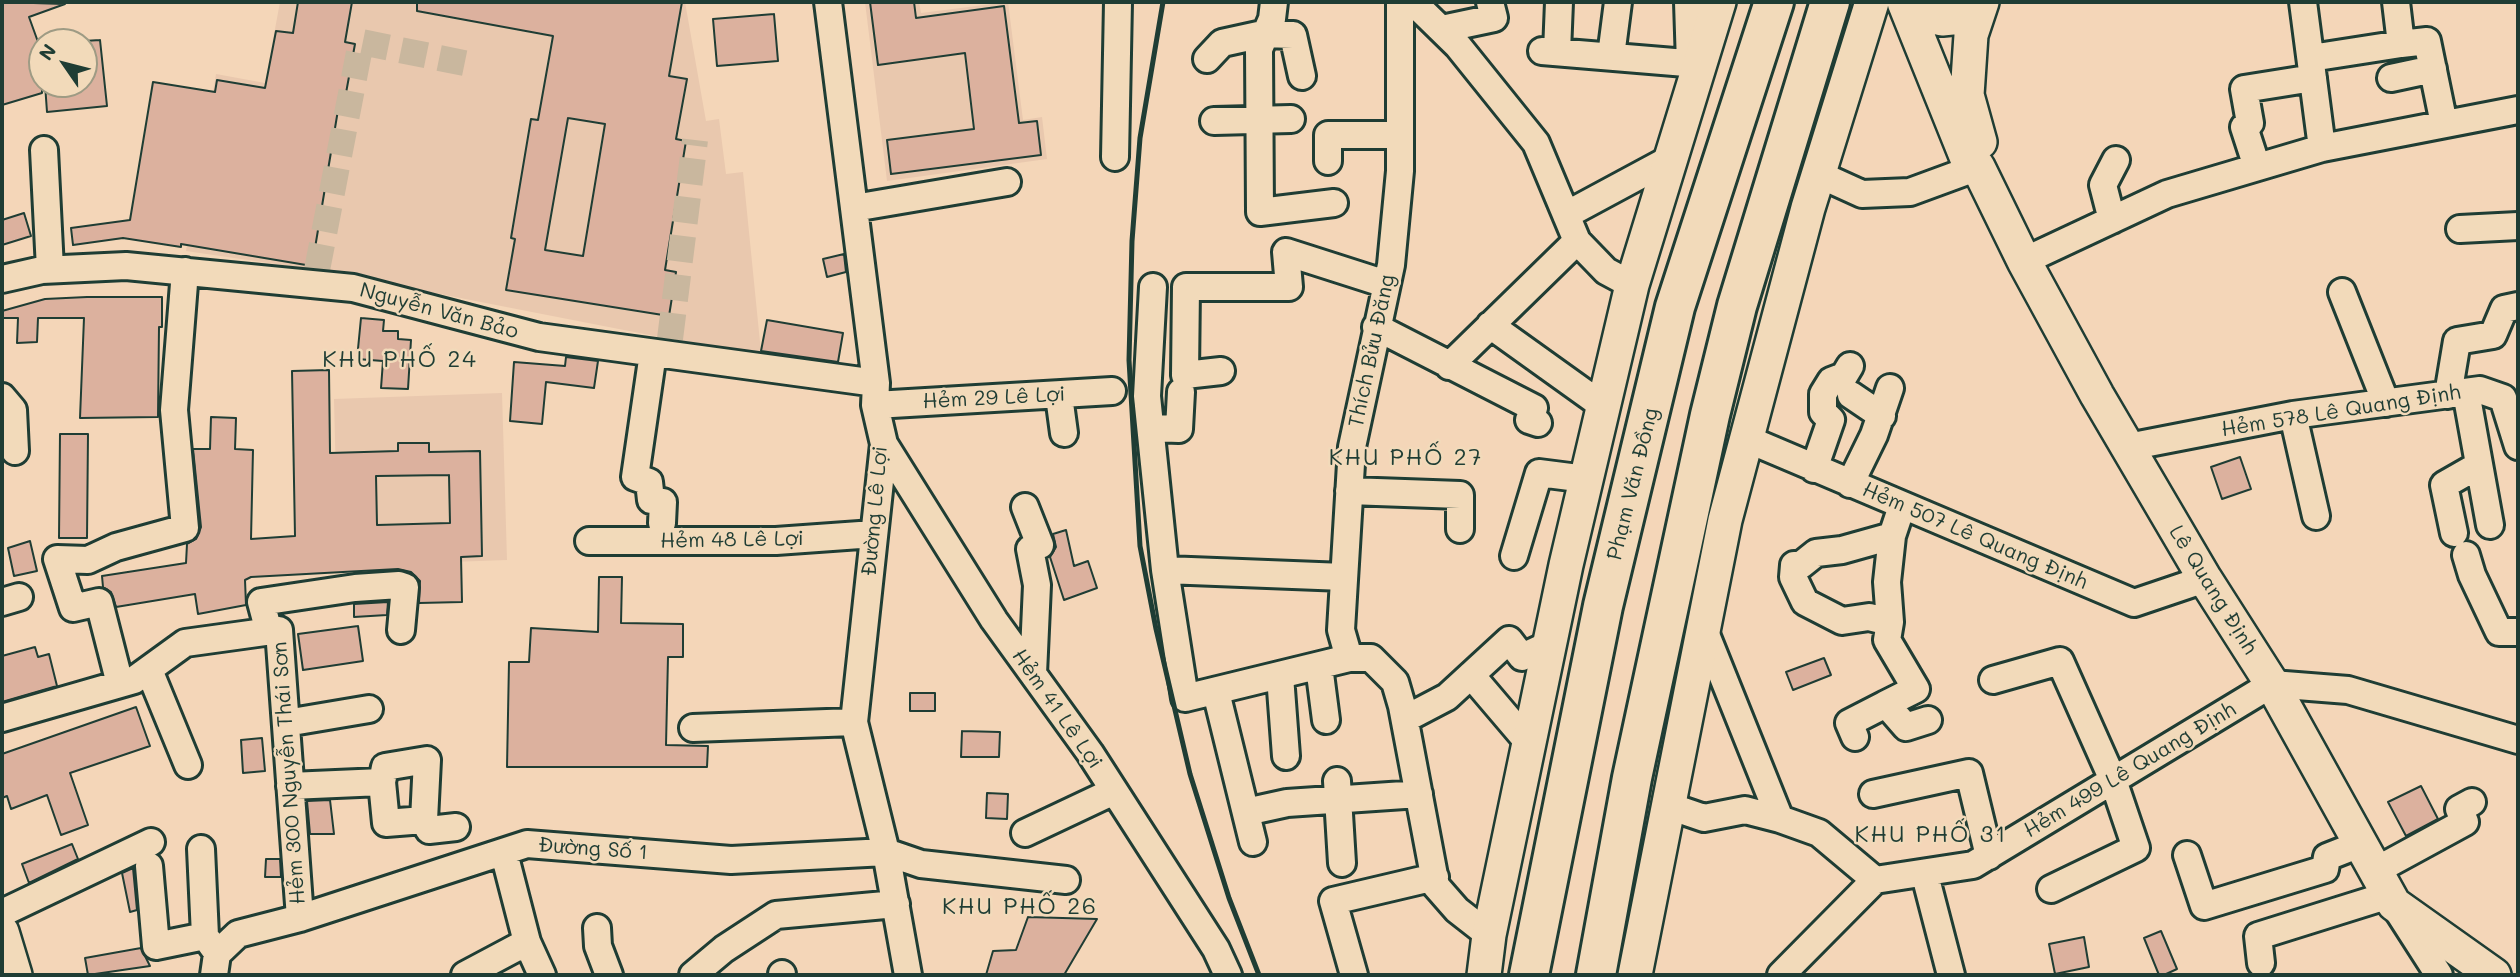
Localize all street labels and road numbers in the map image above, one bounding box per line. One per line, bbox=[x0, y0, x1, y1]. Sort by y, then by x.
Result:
street label: Thích Bửu Đăng bbox=[1343, 272, 1401, 430]
street label: Nguyễn Văn Bảo bbox=[357, 278, 521, 344]
street label: Hẻm 578 Lê Quang Định bbox=[2219, 380, 2463, 442]
street label: Hẻm 29 Lê Lợi bbox=[922, 382, 1066, 414]
street label: Phạm Văn Đồng bbox=[1602, 405, 1664, 563]
street label: Đường Lê Lợi bbox=[857, 445, 893, 577]
street label: Hẻm 507 Lê Quang Định bbox=[1859, 477, 2091, 595]
street label: Lê Quang Định bbox=[2163, 521, 2263, 659]
street label: Hẻm 48 Lê Lợi bbox=[660, 526, 804, 554]
street label: Hẻm 300 Nguyễn Thái Sơn bbox=[267, 641, 311, 905]
street label: Hẻm 41 Lê Lợi bbox=[1006, 644, 1108, 774]
street label: Hẻm 499 Lê Quang Định bbox=[2020, 697, 2240, 843]
street label: Đường Số 1 bbox=[537, 833, 649, 865]

